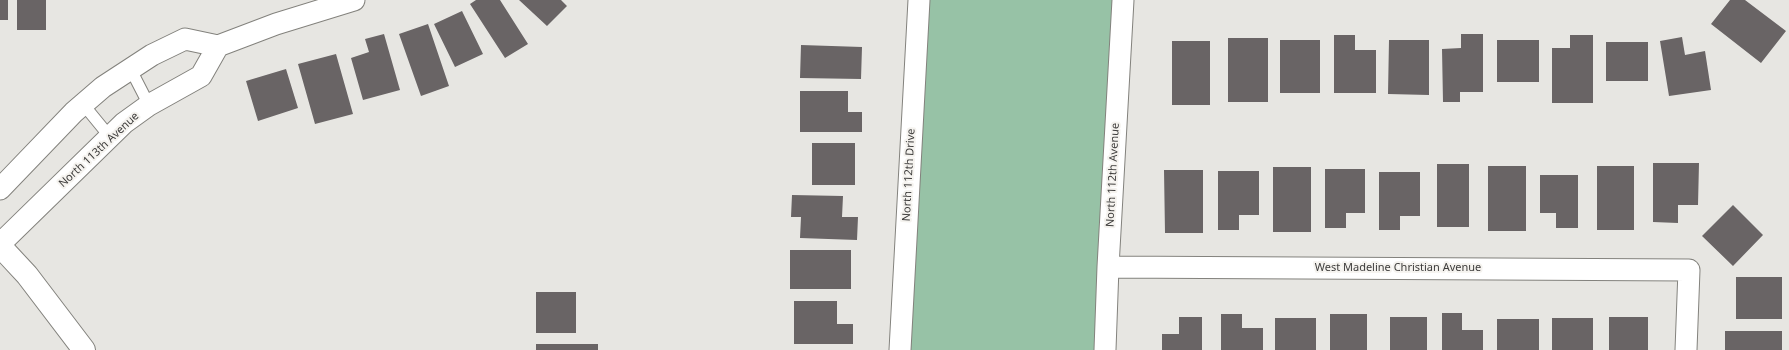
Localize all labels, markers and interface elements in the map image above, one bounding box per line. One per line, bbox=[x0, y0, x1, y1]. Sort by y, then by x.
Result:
street label: North 113th Avenue bbox=[56, 110, 142, 190]
street label: North 112th Avenue bbox=[1104, 123, 1122, 227]
street label: North 112th Drive bbox=[900, 128, 918, 222]
street label: West Madeline Christian Avenue bbox=[1315, 261, 1481, 275]

